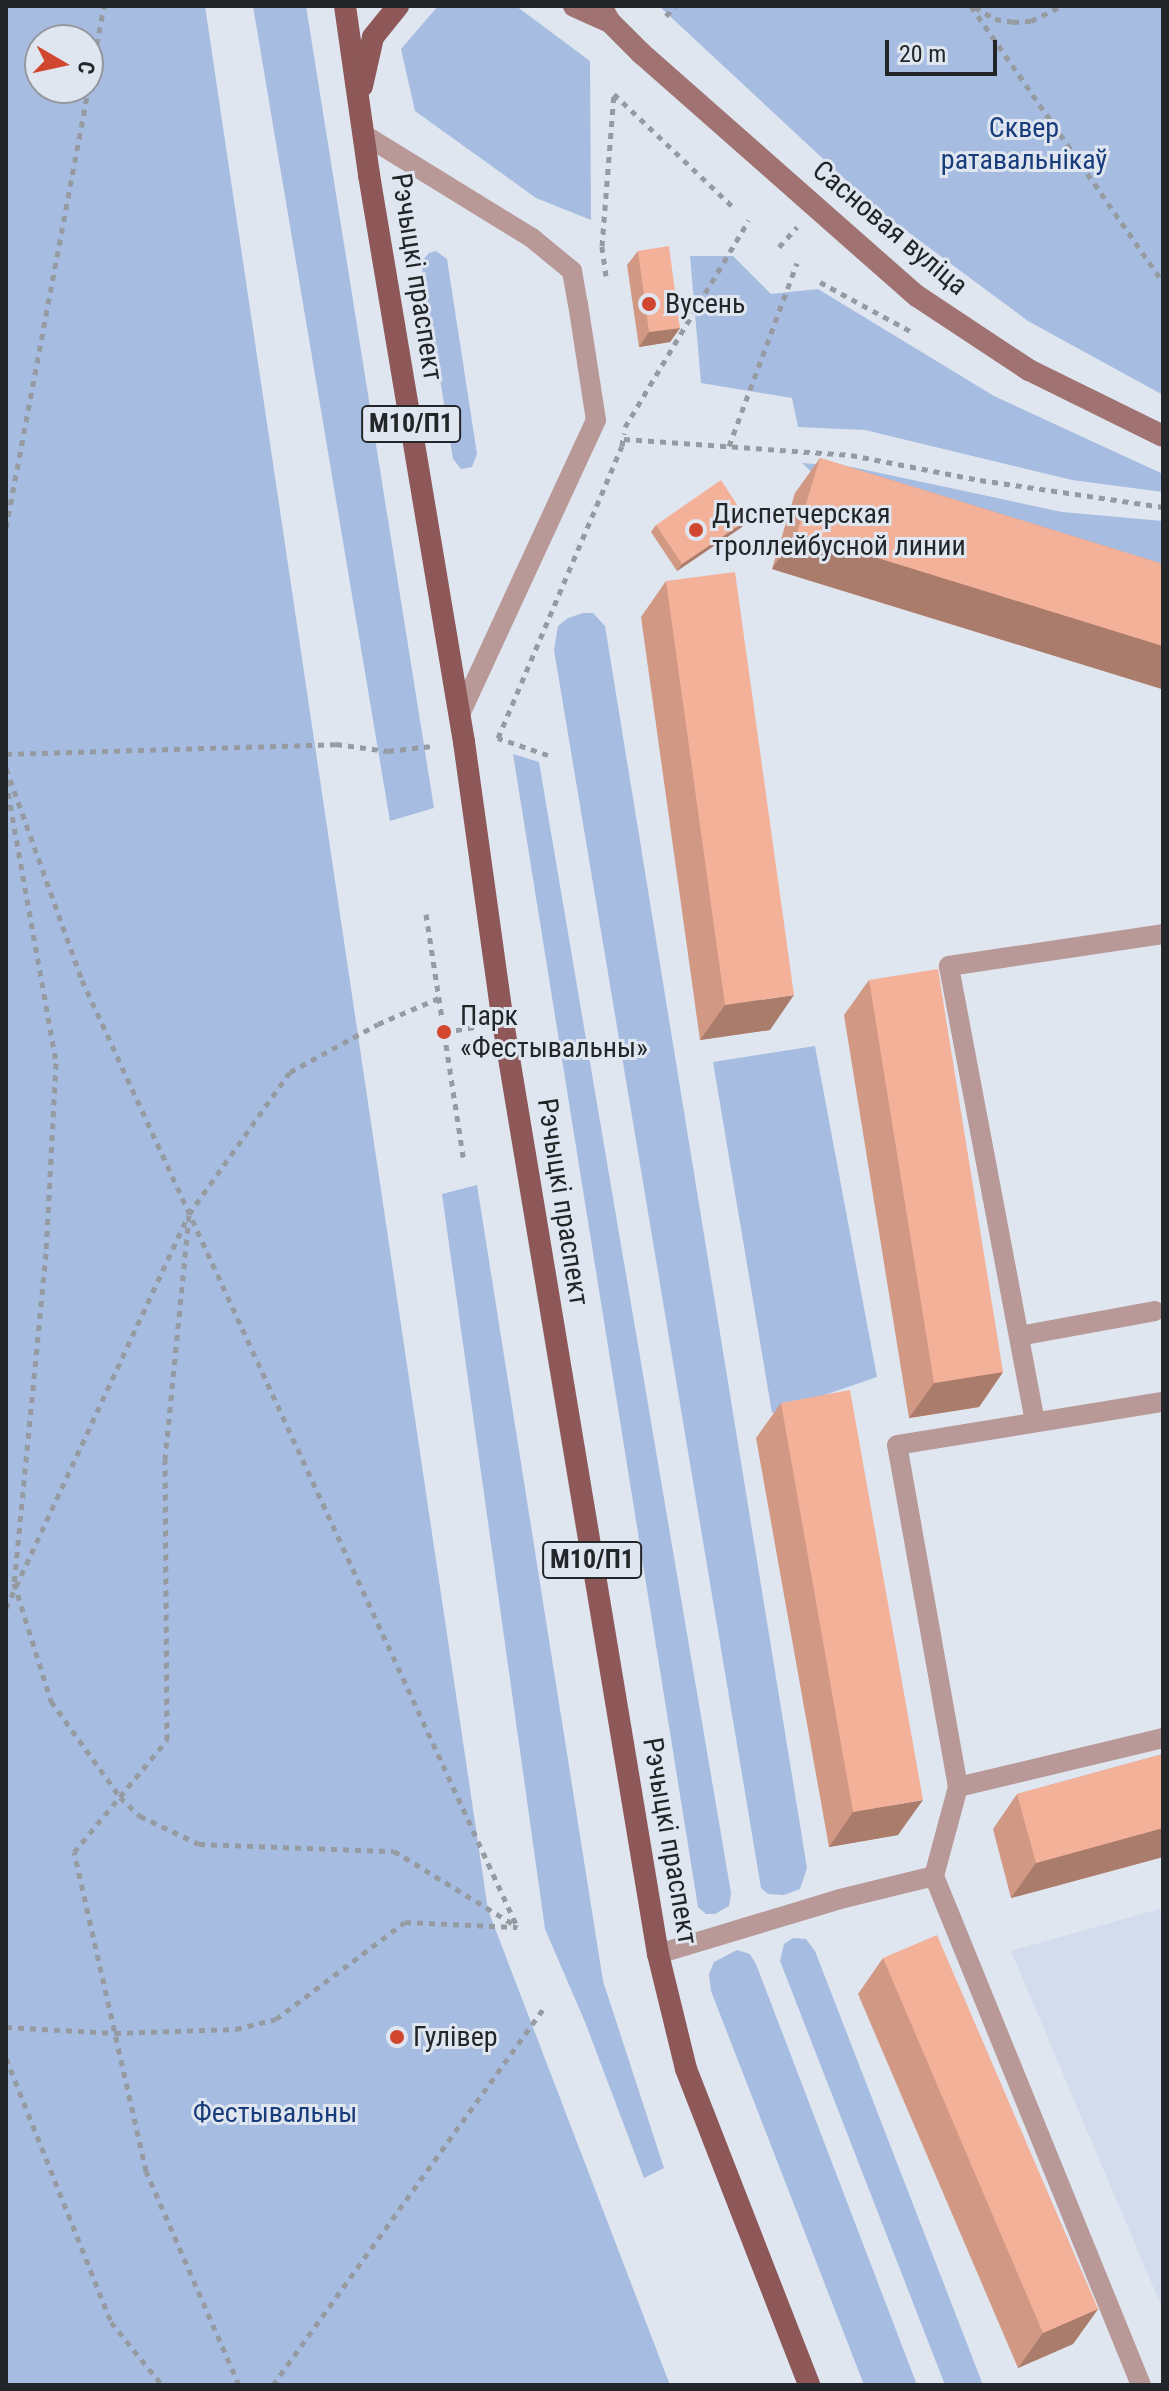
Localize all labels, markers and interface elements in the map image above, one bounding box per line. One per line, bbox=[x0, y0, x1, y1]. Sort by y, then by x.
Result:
north arrow bbox=[24, 24, 104, 104]
scale bar bbox=[889, 24, 1001, 74]
text: 20 m bbox=[899, 40, 946, 68]
text: С bbox=[73, 59, 100, 76]
park label: Сквер ратавальнікаў bbox=[941, 111, 1107, 177]
street label: Сасновая вуліца bbox=[806, 153, 974, 303]
street label: Рэчыцкі праспект bbox=[384, 171, 450, 383]
place label: Вусень bbox=[665, 287, 745, 321]
marker: Вусень bbox=[640, 295, 658, 313]
road number: М10/П1 bbox=[361, 402, 461, 446]
place label: Диспетчерская троллейбусной линии bbox=[712, 497, 966, 563]
marker: Диспетчерская троллейбусной линии bbox=[687, 521, 705, 539]
place label: Парк «Фестывальны» bbox=[460, 999, 648, 1065]
marker: Парк «Фестывальны» bbox=[435, 1023, 453, 1041]
street label: Рэчыцкі праспект bbox=[530, 1096, 596, 1308]
road number: М10/П1 bbox=[542, 1538, 642, 1582]
street label: Рэчыцкі праспект bbox=[635, 1735, 705, 1947]
place label: Гулівер bbox=[413, 2020, 498, 2054]
marker: Гулівер bbox=[388, 2028, 406, 2046]
park label: Фестывальны bbox=[193, 2096, 357, 2130]

